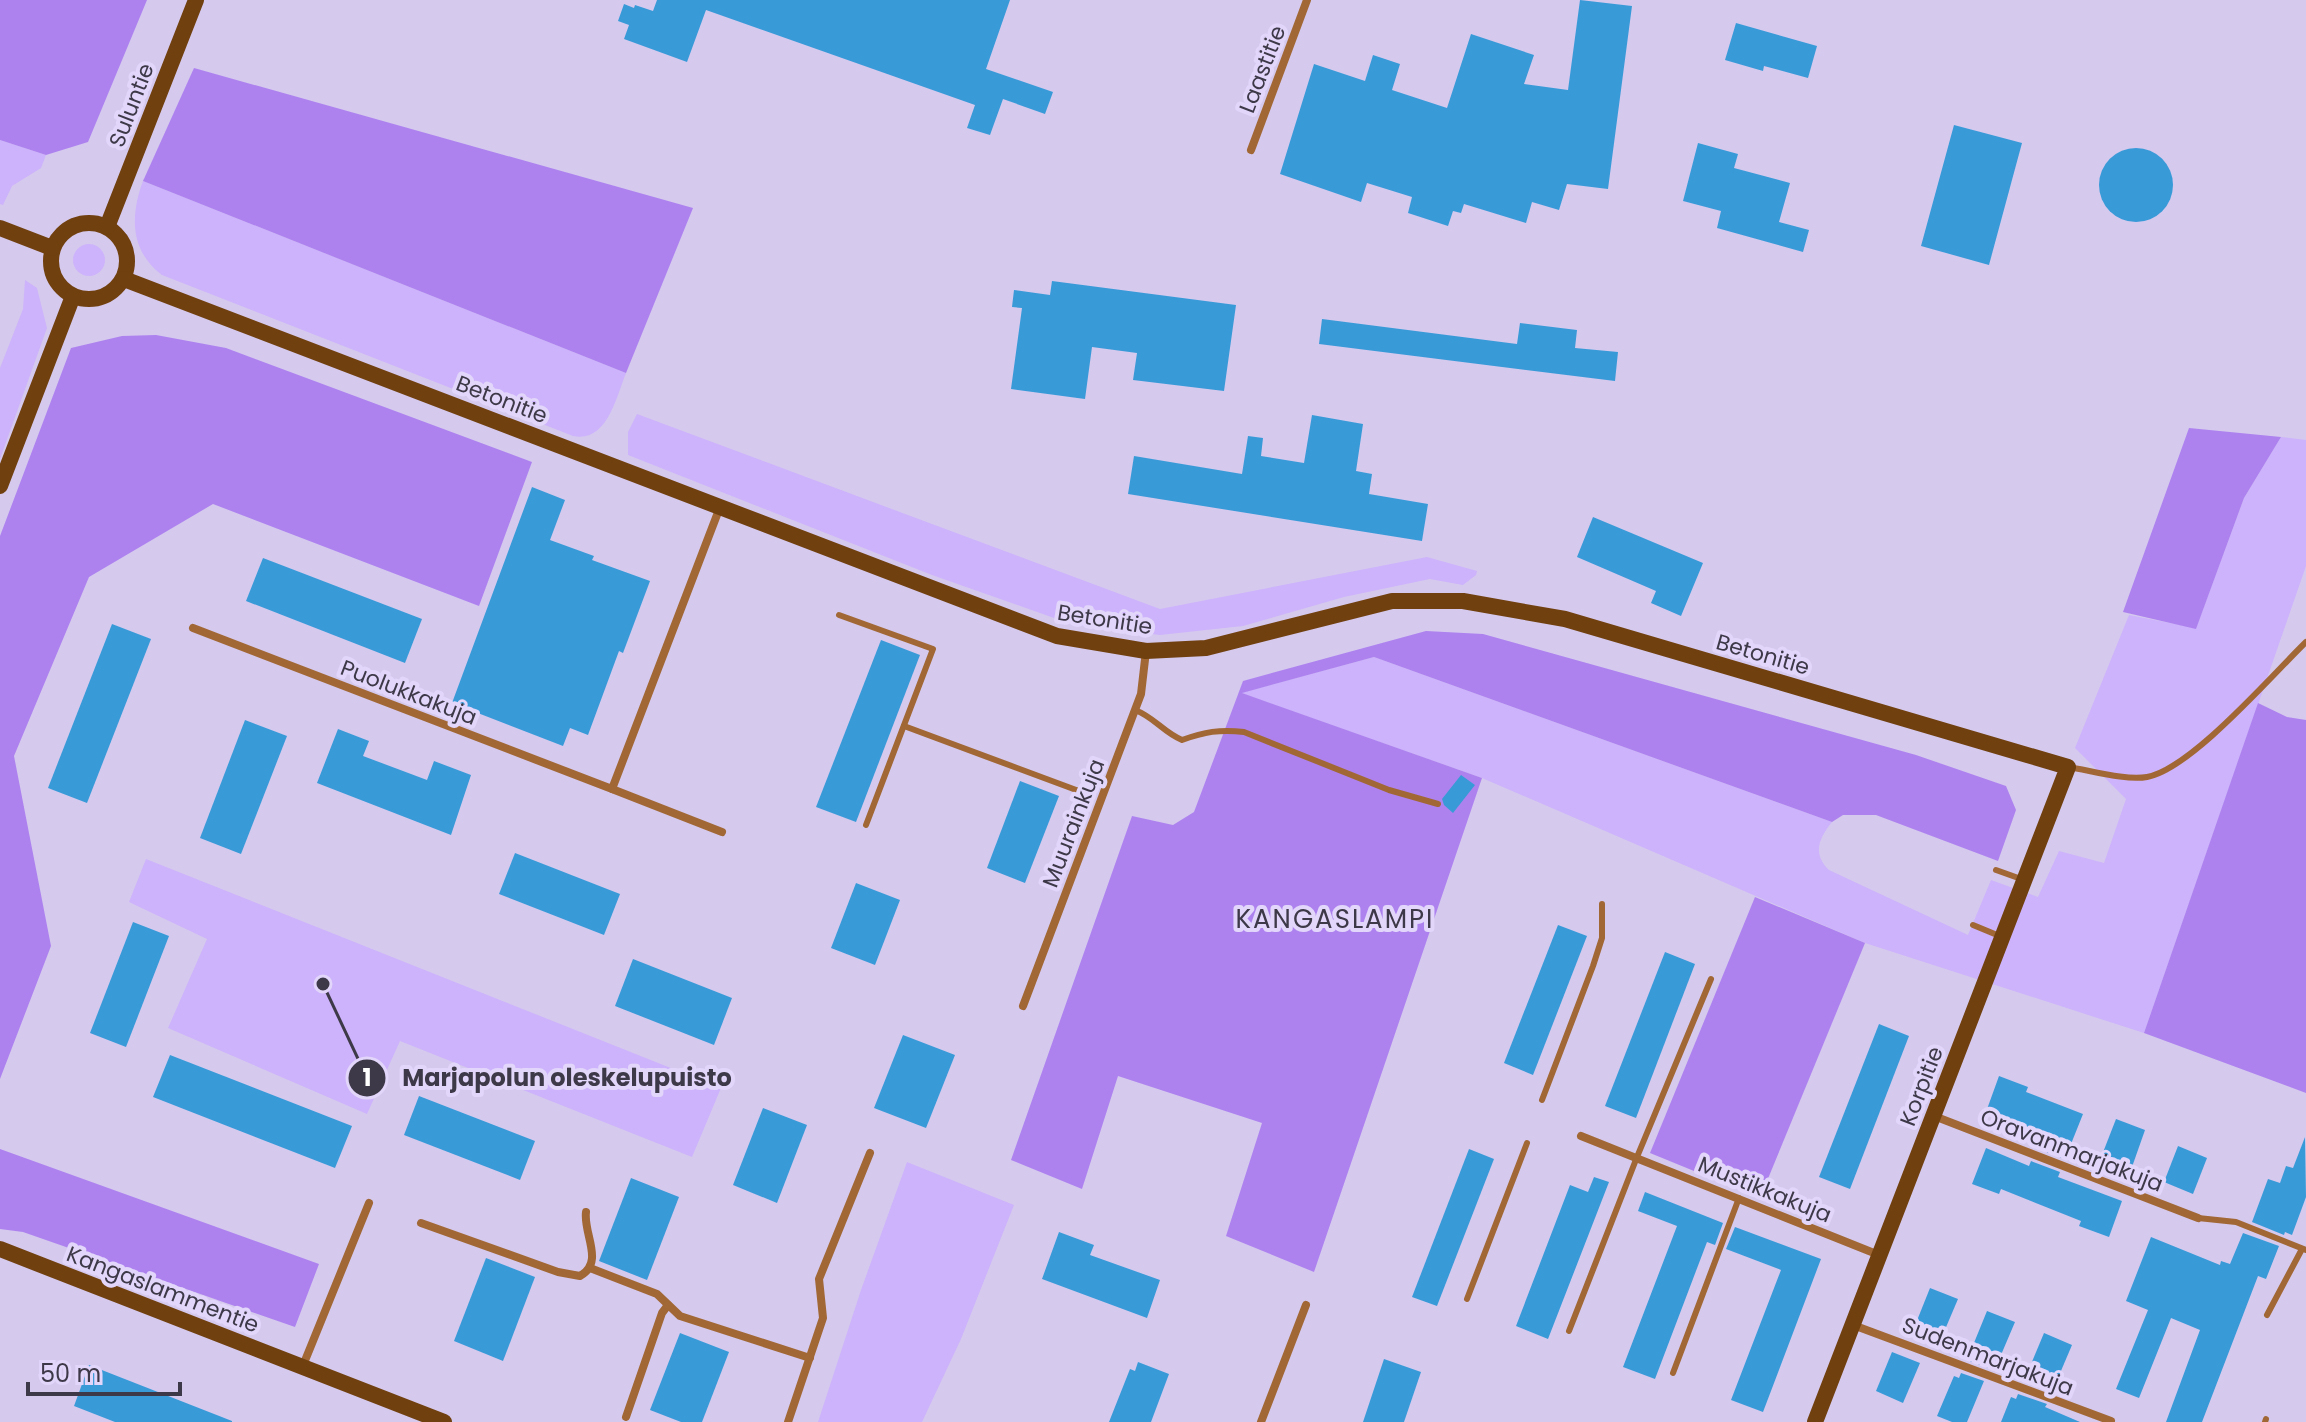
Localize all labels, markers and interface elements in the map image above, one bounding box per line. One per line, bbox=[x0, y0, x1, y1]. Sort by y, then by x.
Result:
street label: Laastitie bbox=[1232, 21, 1293, 117]
street label: Suluntie bbox=[101, 59, 162, 152]
street label: Betonitie bbox=[452, 368, 552, 431]
street label: Betonitie bbox=[1055, 597, 1155, 642]
street label: Betonitie bbox=[1713, 626, 1813, 683]
street label: Puolukkakuja bbox=[336, 652, 481, 733]
street label: Muurainkuja bbox=[1035, 754, 1112, 892]
district label: KANGASLAMPI bbox=[1236, 901, 1434, 937]
street label: Korpitie bbox=[1892, 1042, 1951, 1130]
callout: Marjapolun oleskelupuisto bbox=[347, 1054, 748, 1102]
text: 1 bbox=[362, 1061, 372, 1094]
text: Marjapolun oleskelupuisto bbox=[402, 1061, 732, 1094]
street label: Oravanmarjakuja bbox=[1976, 1101, 2168, 1200]
street label: Mustikkakuja bbox=[1694, 1149, 1836, 1230]
street label: Kangaslammentie bbox=[62, 1238, 263, 1340]
street label: Sudenmarjakuja bbox=[1898, 1309, 2078, 1403]
scale bar bbox=[28, 1346, 180, 1396]
text: 50 m bbox=[40, 1357, 101, 1390]

